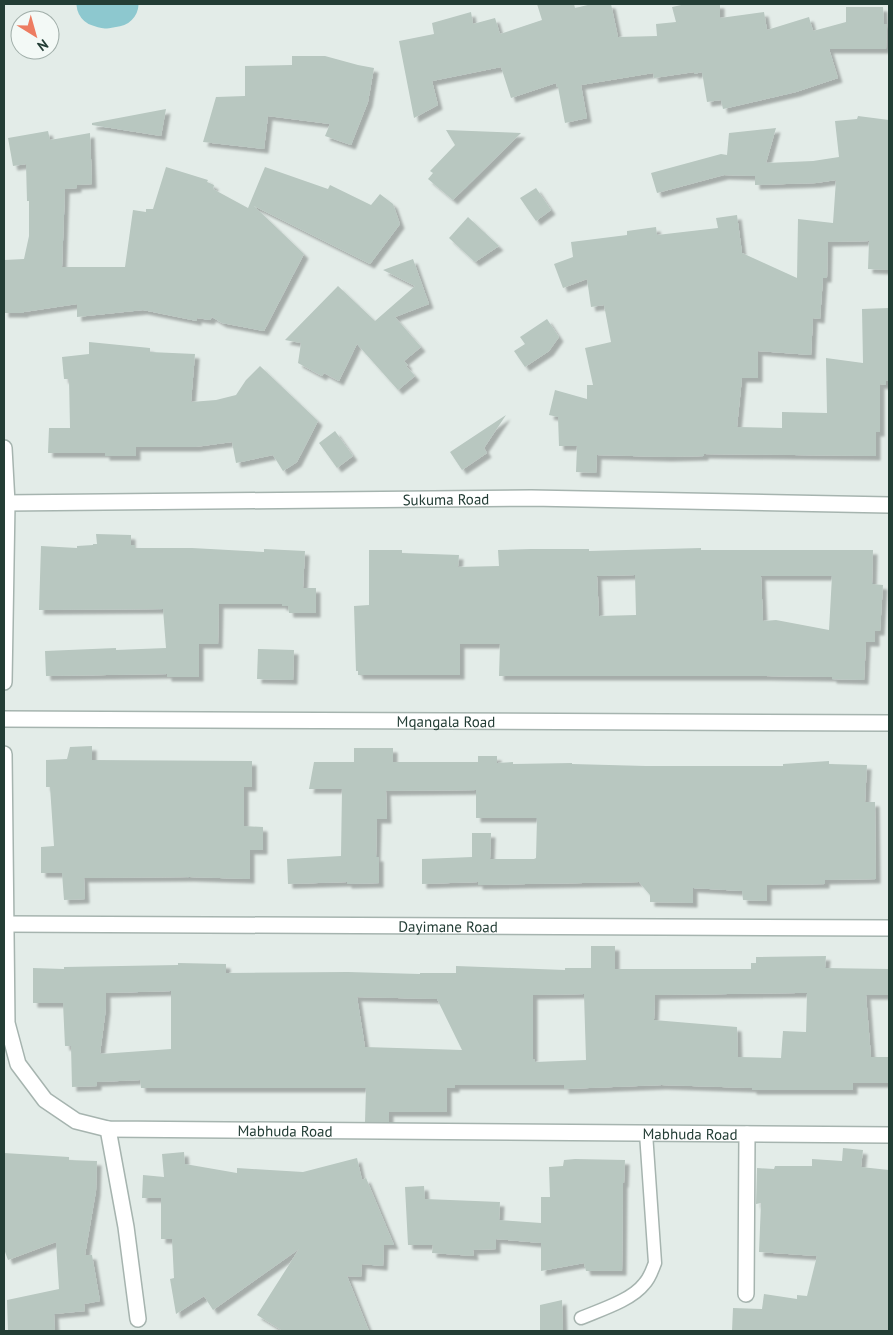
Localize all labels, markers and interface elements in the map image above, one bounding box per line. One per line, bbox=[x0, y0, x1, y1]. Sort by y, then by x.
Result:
north arrow bbox=[10, 10, 60, 60]
text: N bbox=[34, 35, 52, 55]
street label: Sukuma Road bbox=[402, 489, 489, 509]
street label: Mqangala Road bbox=[397, 711, 495, 731]
street label: Dayimane Road bbox=[398, 916, 498, 936]
street label: Mabhuda Road bbox=[237, 1120, 333, 1140]
street label: Mabhuda Road bbox=[642, 1124, 738, 1143]

